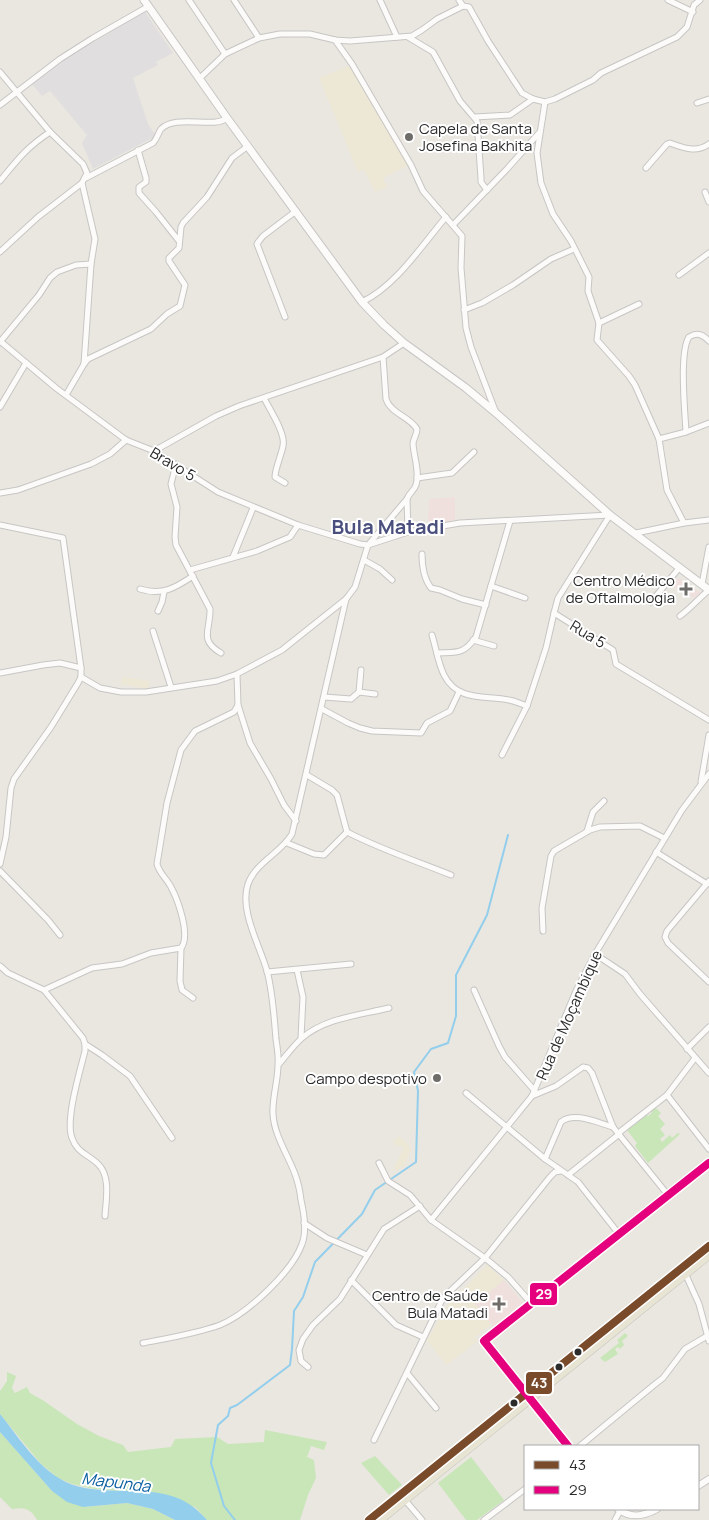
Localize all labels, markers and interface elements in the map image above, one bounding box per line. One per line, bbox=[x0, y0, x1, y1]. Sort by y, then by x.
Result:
place label: Capela de Santa Josefina Bakhita bbox=[419, 118, 532, 156]
marker: Capela de Santa Josefina Bakhita bbox=[403, 131, 415, 143]
street label: Bravo 5 bbox=[146, 442, 200, 486]
district label: Bula Matadi bbox=[331, 513, 445, 540]
place label: Centro Médico de Oftalmologia bbox=[566, 570, 675, 608]
marker: Centro Médico de Oftalmologia bbox=[679, 582, 693, 596]
street label: Rua 5 bbox=[566, 615, 610, 653]
street label: Rua de Moçambique bbox=[531, 947, 607, 1083]
place label: Campo despotivo bbox=[305, 1068, 427, 1089]
marker: Campo despotivo bbox=[431, 1072, 443, 1084]
line badge: 29 bbox=[529, 1282, 558, 1306]
text: 29 bbox=[535, 1284, 553, 1303]
place label: Centro de Saúde Bula Matadi bbox=[372, 1285, 488, 1323]
marker: Centro de Saúde Bula Matadi bbox=[492, 1297, 506, 1311]
unlabelled marker bbox=[573, 1347, 583, 1357]
unlabelled marker bbox=[554, 1362, 564, 1372]
line badge: 43 bbox=[525, 1371, 553, 1395]
text: 43 bbox=[531, 1373, 547, 1392]
unlabelled marker bbox=[509, 1398, 519, 1408]
legend bbox=[524, 1445, 699, 1510]
text: 43 bbox=[569, 1454, 586, 1475]
water label: Mapunda bbox=[80, 1467, 153, 1497]
text: 29 bbox=[569, 1479, 587, 1500]

